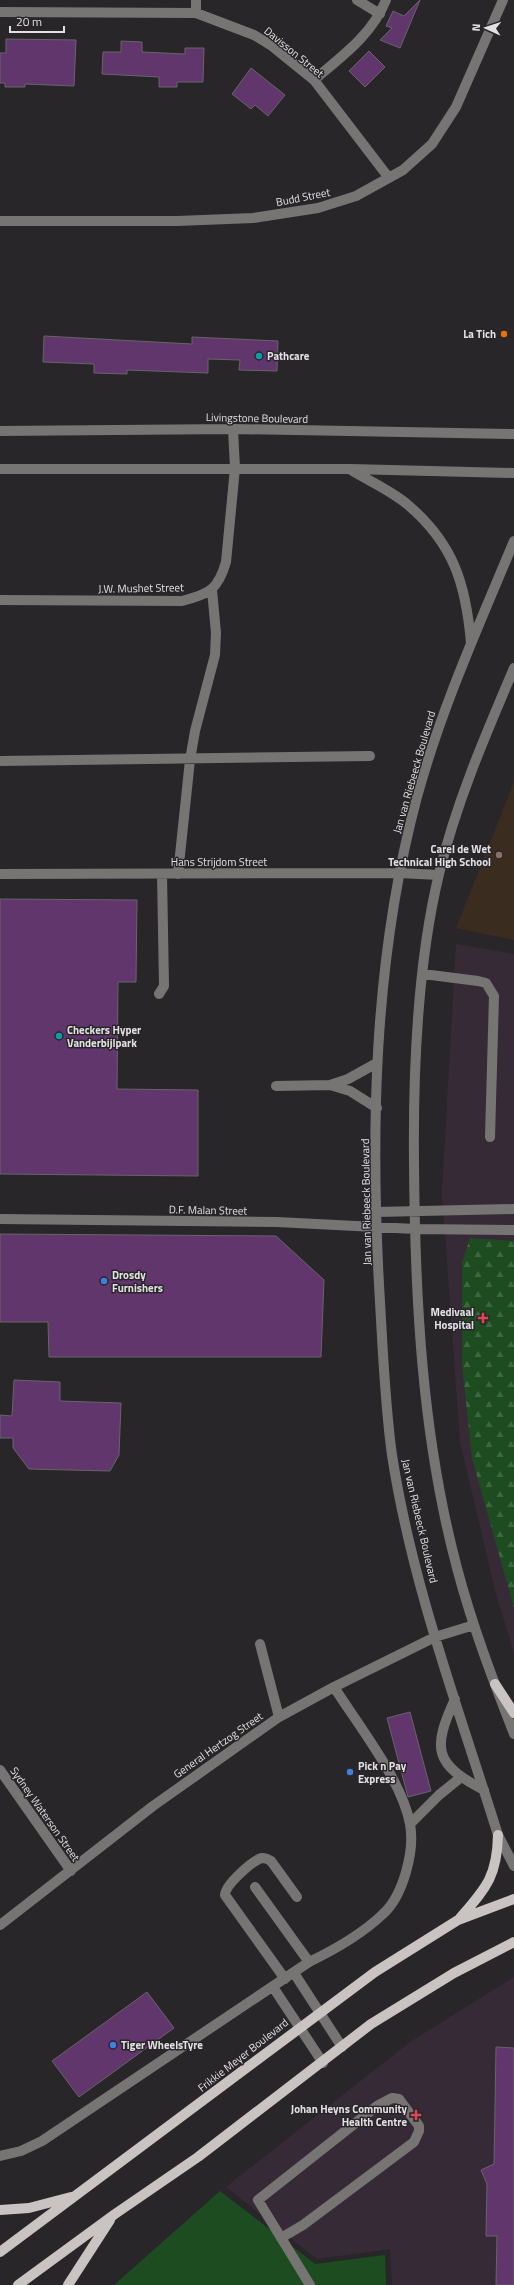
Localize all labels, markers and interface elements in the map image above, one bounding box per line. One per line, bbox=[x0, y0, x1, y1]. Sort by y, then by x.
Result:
scale bar bbox=[10, 8, 64, 34]
north arrow bbox=[466, 8, 506, 48]
text: 20 m bbox=[16, 12, 42, 31]
street label: Davisson Street bbox=[261, 23, 327, 81]
text: N bbox=[468, 23, 484, 32]
street label: Budd Street bbox=[274, 184, 332, 210]
place label: La Tich bbox=[463, 326, 496, 342]
marker: La Tich bbox=[499, 329, 509, 339]
place label: Pathcare bbox=[267, 348, 310, 364]
marker: Pathcare bbox=[254, 351, 264, 361]
street label: Livingstone Boulevard bbox=[206, 409, 308, 427]
street label: J.W. Mushet Street bbox=[98, 579, 184, 597]
street label: Jan van Riebeeck Boulevard bbox=[389, 709, 439, 835]
place label: Carel de Wet Technical High School bbox=[388, 841, 491, 870]
marker: Carel de Wet Technical High School bbox=[494, 850, 504, 860]
street label: Hans Strijdom Street bbox=[171, 854, 267, 870]
place label: Checkers Hyper Vanderbijlpark bbox=[67, 1022, 141, 1051]
marker: Checkers Hyper Vanderbijlpark bbox=[54, 1031, 64, 1041]
street label: Jan van Riebeeck Boulevard bbox=[357, 1138, 375, 1266]
street label: D.F. Malan Street bbox=[169, 1201, 248, 1219]
place label: Drosdy Furnishers bbox=[112, 1267, 163, 1296]
marker: Drosdy Furnishers bbox=[99, 1276, 109, 1286]
place label: Medivaal Hospital bbox=[431, 1304, 474, 1333]
marker: Medivaal Hospital bbox=[477, 1312, 489, 1324]
street label: Jan van Riebeeck Boulevard bbox=[398, 1457, 442, 1585]
street label: General Hertzog Street bbox=[170, 1708, 266, 1782]
place label: Pick n Pay Express bbox=[358, 1758, 407, 1787]
street label: Sydney Waterson Street bbox=[6, 1764, 84, 1865]
marker: Pick n Pay Express bbox=[345, 1767, 355, 1777]
street label: Frikkie Meyer Boulevard bbox=[194, 2014, 292, 2095]
place label: Tiger WheelsTyre bbox=[121, 2037, 203, 2053]
marker: Tiger WheelsTyre bbox=[108, 2040, 118, 2050]
place label: Johan Heyns Community Health Centre bbox=[291, 2101, 407, 2130]
marker: Johan Heyns Community Health Centre bbox=[410, 2109, 422, 2121]

